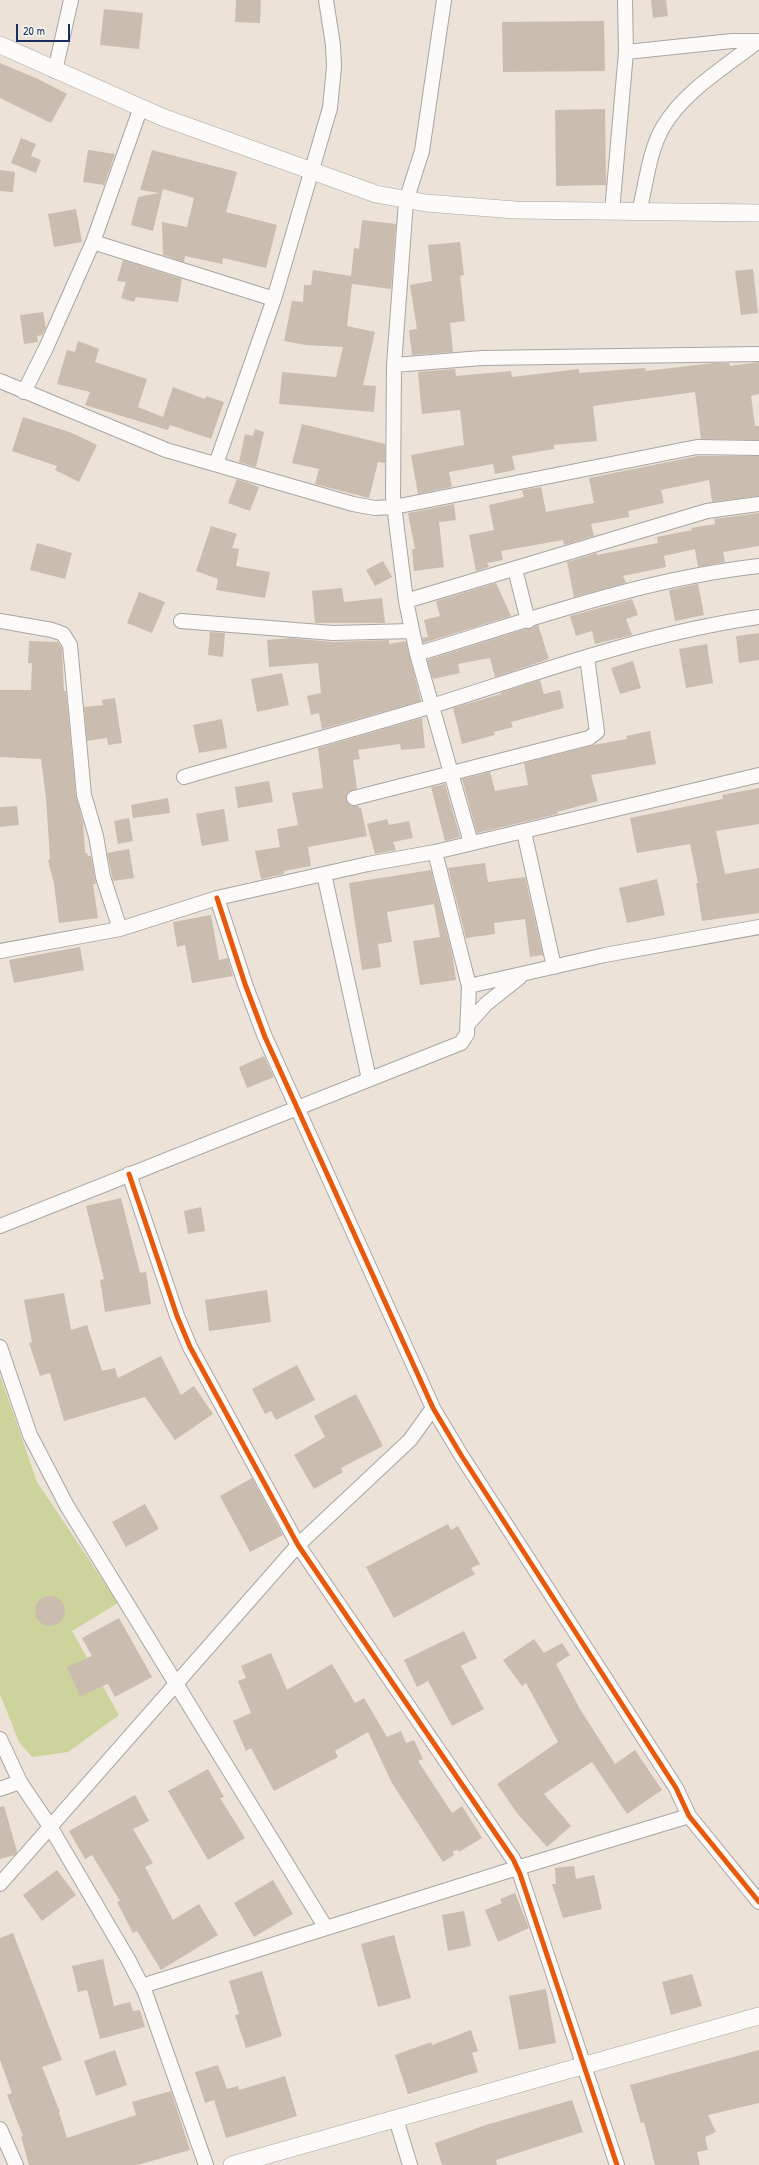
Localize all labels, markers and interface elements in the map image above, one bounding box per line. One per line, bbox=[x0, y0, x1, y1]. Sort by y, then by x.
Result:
scale bar bbox=[18, 16, 72, 42]
text: 20 m bbox=[23, 22, 45, 39]

